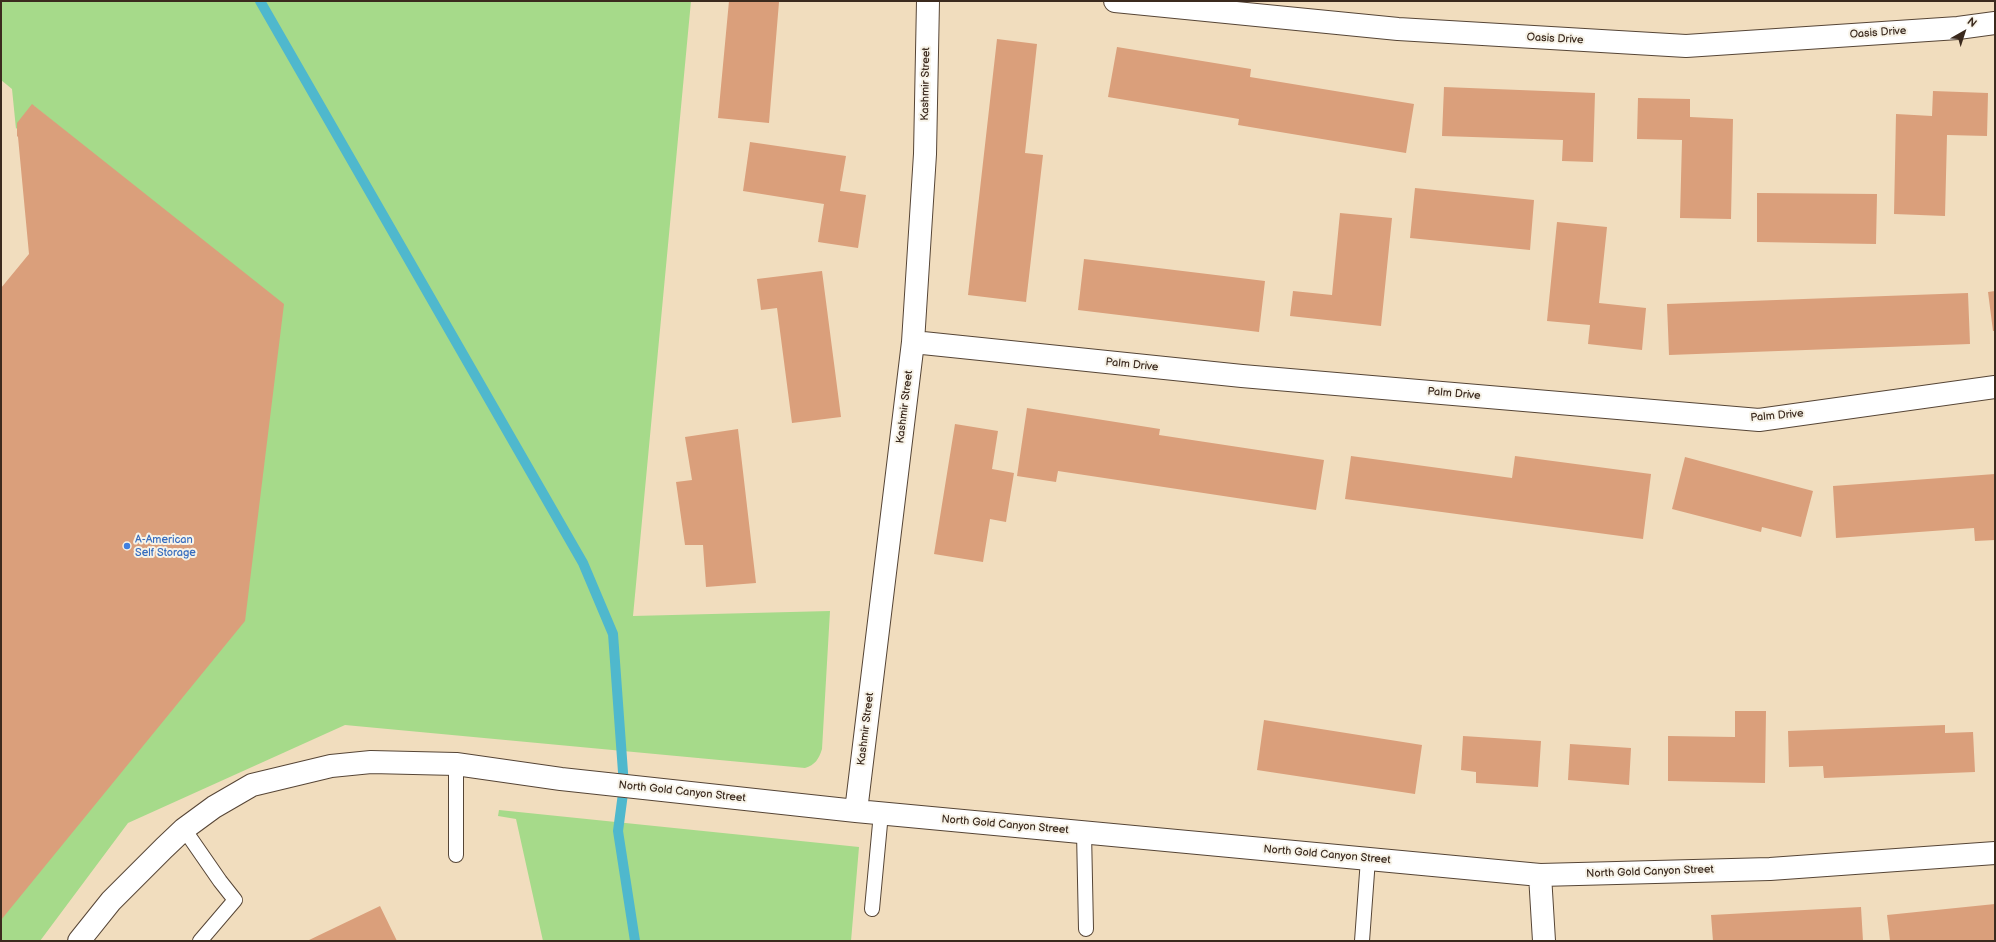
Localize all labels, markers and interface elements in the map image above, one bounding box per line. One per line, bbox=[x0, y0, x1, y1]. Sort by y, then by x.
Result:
north arrow bbox=[1944, 12, 1984, 52]
text: N bbox=[1965, 15, 1979, 30]
street label: Oasis Drive bbox=[1849, 24, 1907, 42]
street label: Oasis Drive bbox=[1526, 31, 1584, 47]
street label: Kashmir Street bbox=[919, 47, 933, 121]
street label: Palm Drive bbox=[1105, 356, 1159, 374]
street label: Kashmir Street bbox=[894, 370, 916, 444]
street label: Palm Drive bbox=[1427, 385, 1481, 403]
street label: Palm Drive bbox=[1750, 407, 1804, 425]
place label: A-American Self Storage bbox=[135, 533, 196, 559]
marker: A-American Self Storage bbox=[122, 541, 132, 551]
street label: Kashmir Street bbox=[855, 692, 877, 766]
street label: North Gold Canyon Street bbox=[618, 779, 746, 805]
street label: North Gold Canyon Street bbox=[941, 813, 1069, 837]
street label: North Gold Canyon Street bbox=[1263, 843, 1391, 867]
street label: North Gold Canyon Street bbox=[1586, 863, 1714, 881]

